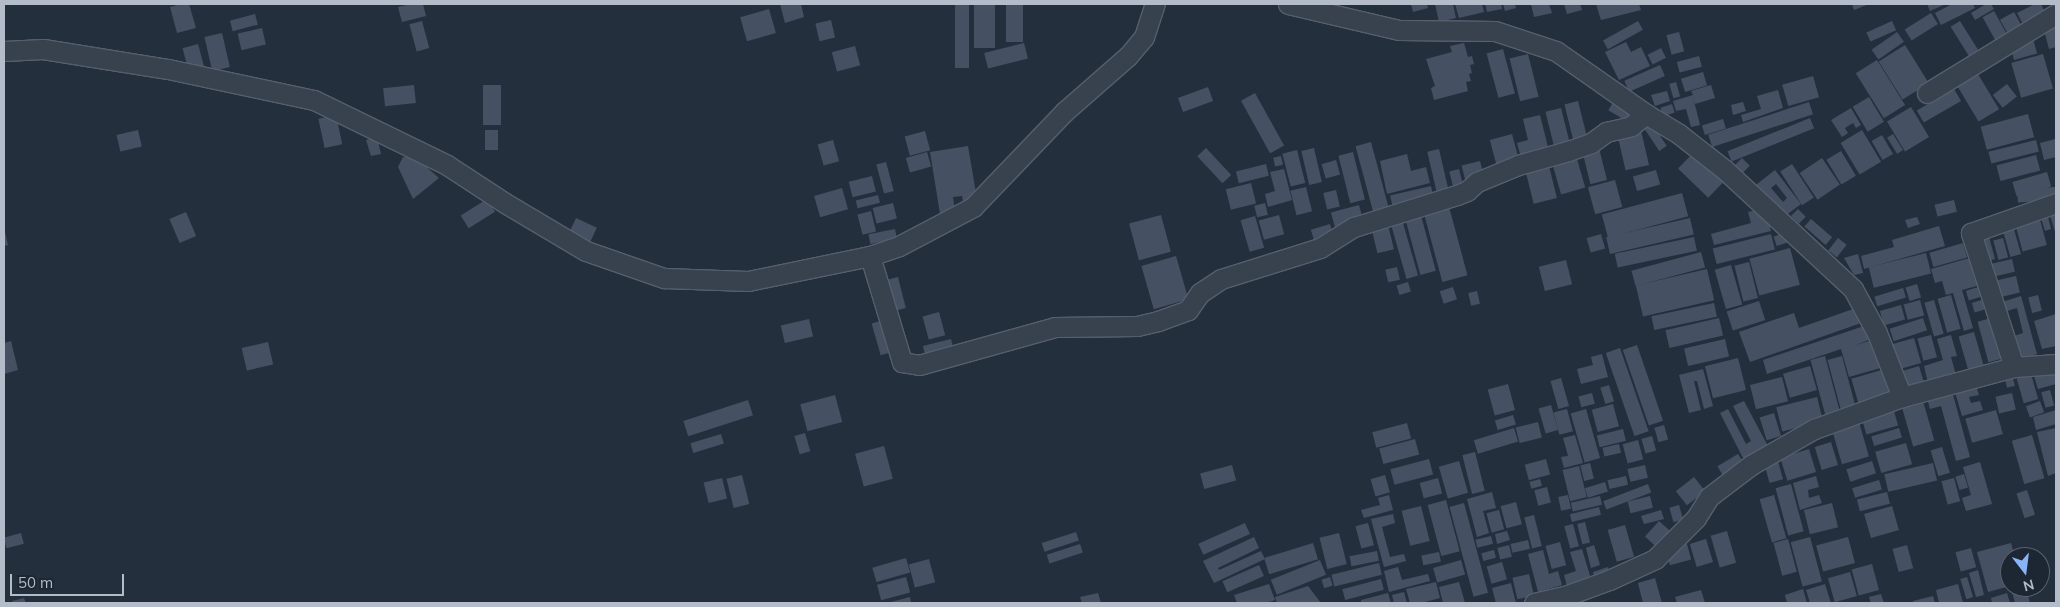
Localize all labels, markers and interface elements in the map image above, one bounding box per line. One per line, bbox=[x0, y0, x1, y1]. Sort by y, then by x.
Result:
north arrow bbox=[2000, 547, 2050, 597]
scale bar bbox=[12, 564, 126, 596]
text: 50 m bbox=[18, 573, 53, 592]
text: N bbox=[2021, 575, 2036, 596]

